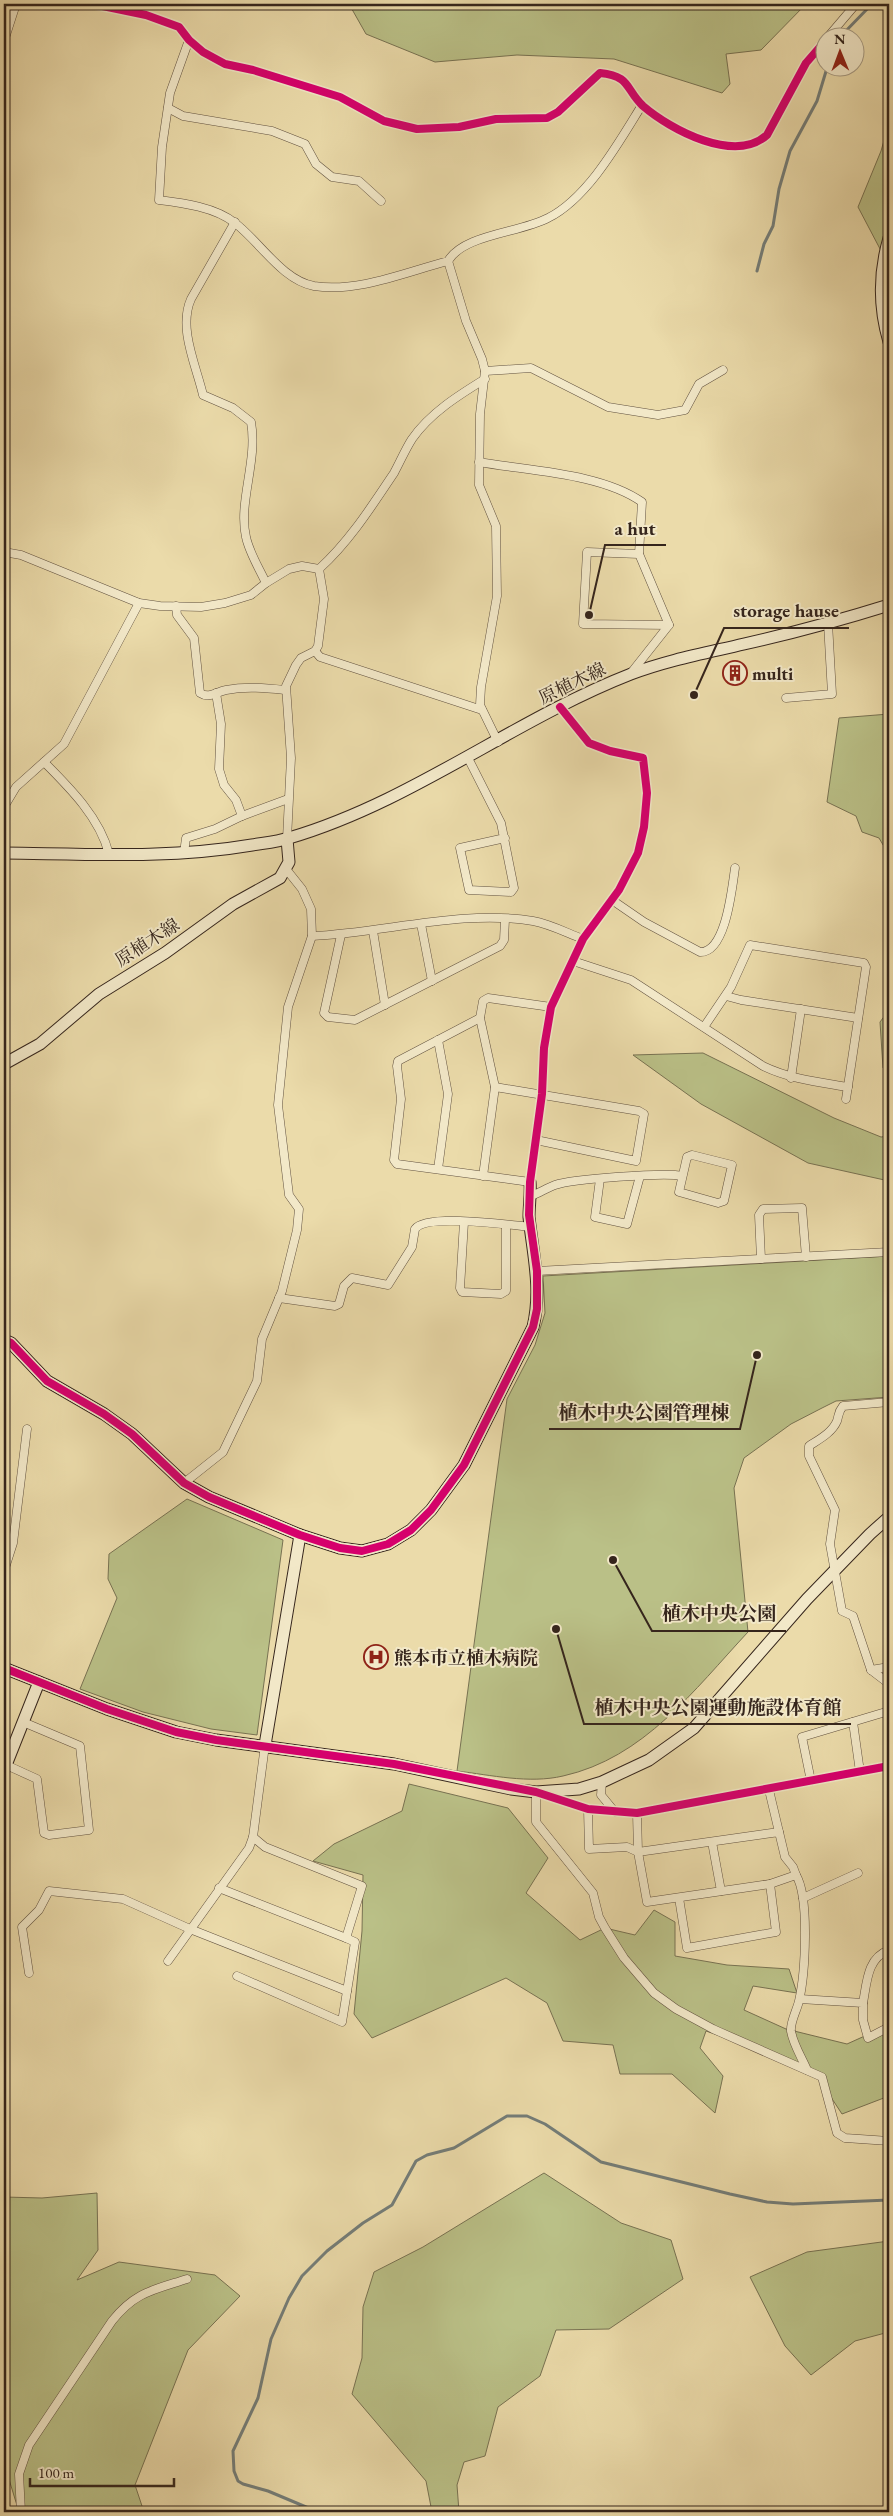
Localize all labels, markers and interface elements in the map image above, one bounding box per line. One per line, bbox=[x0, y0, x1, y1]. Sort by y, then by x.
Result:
north arrow bbox=[816, 28, 866, 78]
text: N bbox=[834, 30, 846, 48]
callout: a hut bbox=[605, 511, 666, 545]
text: a hut bbox=[614, 516, 656, 541]
callout: storage hause bbox=[724, 594, 849, 628]
text: storage hause bbox=[733, 598, 839, 623]
street label: 原植木線 bbox=[535, 657, 609, 709]
building icon: multi bbox=[722, 660, 748, 686]
place label: multi bbox=[752, 662, 794, 685]
street label: 原植木線 bbox=[111, 913, 183, 971]
callout: 植木中央公園管理棟 bbox=[549, 1395, 740, 1429]
text: 植木中央公園管理棟 bbox=[558, 1400, 730, 1425]
callout: 植木中央公園 bbox=[652, 1597, 786, 1631]
text: 植木中央公園 bbox=[662, 1601, 776, 1626]
hospital icon: 熊本市立植木病院 bbox=[363, 1644, 389, 1670]
place label: 熊本市立植木病院 bbox=[394, 1646, 538, 1669]
callout: 植木中央公園運動施設体育館 bbox=[584, 1690, 851, 1724]
text: 植木中央公園運動施設体育館 bbox=[594, 1695, 842, 1720]
scale bar bbox=[30, 2456, 174, 2488]
text: 100 m bbox=[38, 2463, 75, 2482]

